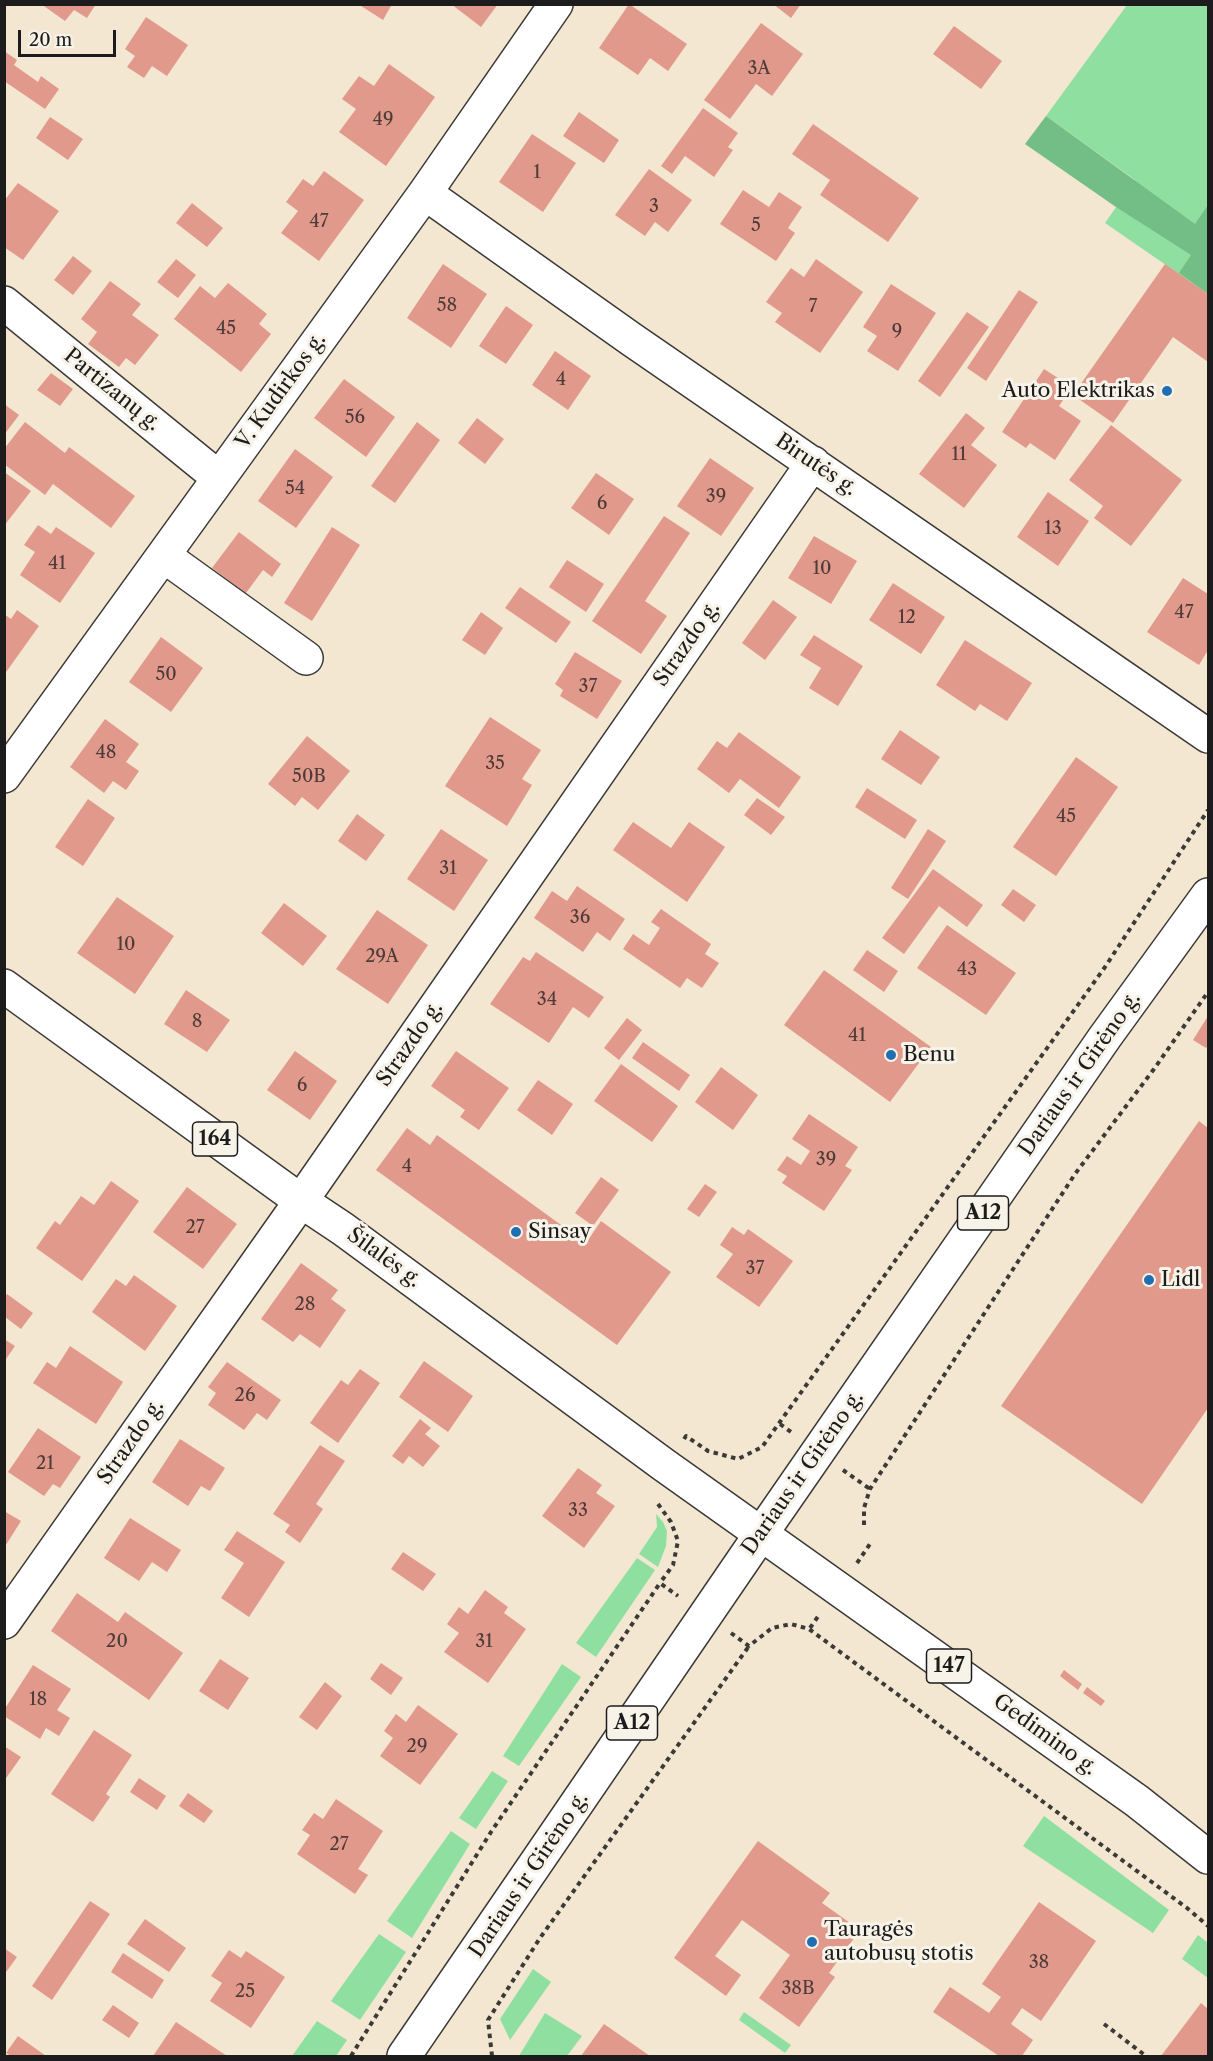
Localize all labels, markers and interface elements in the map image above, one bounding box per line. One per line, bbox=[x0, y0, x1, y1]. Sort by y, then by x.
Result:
scale bar bbox=[21, 18, 118, 56]
text: 20 m bbox=[29, 29, 72, 51]
house number: 3A bbox=[747, 58, 771, 80]
house number: 49 bbox=[373, 109, 393, 131]
house number: 1 bbox=[533, 162, 541, 184]
house number: 3 bbox=[649, 196, 659, 218]
house number: 47 bbox=[309, 211, 329, 233]
house number: 5 bbox=[751, 215, 761, 237]
house number: 58 bbox=[437, 295, 457, 317]
house number: 7 bbox=[809, 296, 817, 318]
house number: 45 bbox=[216, 318, 236, 340]
house number: 9 bbox=[892, 321, 902, 343]
street label: V. Kudirkos g. bbox=[230, 328, 332, 454]
street label: Partizanų g. bbox=[59, 343, 165, 437]
house number: 4 bbox=[556, 369, 566, 391]
place label: Auto Elektrikas bbox=[1002, 378, 1155, 404]
marker: Auto Elektrikas bbox=[1160, 384, 1174, 398]
house number: 56 bbox=[345, 407, 365, 429]
street label: Birutės g. bbox=[770, 428, 862, 502]
house number: 11 bbox=[951, 444, 967, 466]
house number: 54 bbox=[285, 478, 305, 500]
house number: 39 bbox=[706, 486, 726, 508]
house number: 6 bbox=[597, 493, 607, 515]
house number: 13 bbox=[1044, 518, 1062, 540]
house number: 41 bbox=[48, 553, 66, 575]
house number: 10 bbox=[813, 558, 831, 580]
street label: Strazdo g. bbox=[648, 596, 726, 692]
house number: 47 bbox=[1174, 602, 1194, 624]
house number: 12 bbox=[898, 607, 916, 629]
house number: 50 bbox=[155, 664, 177, 686]
house number: 37 bbox=[579, 676, 597, 698]
house number: 48 bbox=[95, 742, 117, 764]
house number: 35 bbox=[485, 753, 505, 775]
house number: 50B bbox=[292, 766, 326, 788]
house number: 45 bbox=[1056, 806, 1076, 828]
house number: 31 bbox=[439, 858, 457, 880]
house number: 36 bbox=[570, 907, 590, 929]
house number: 10 bbox=[117, 934, 135, 956]
house number: 29A bbox=[365, 946, 399, 968]
house number: 43 bbox=[957, 959, 977, 981]
street label: Dariaus ir Girėno g. bbox=[1014, 987, 1146, 1161]
house number: 34 bbox=[537, 989, 557, 1011]
street label: Strazdo g. bbox=[371, 996, 449, 1092]
house number: 8 bbox=[192, 1011, 202, 1033]
house number: 41 bbox=[848, 1025, 866, 1047]
place label: Benu bbox=[903, 1042, 956, 1068]
marker: Benu bbox=[884, 1048, 898, 1062]
house number: 6 bbox=[297, 1075, 307, 1097]
road number: 164 bbox=[192, 1122, 238, 1156]
house number: 39 bbox=[816, 1149, 836, 1171]
house number: 4 bbox=[402, 1156, 412, 1178]
road number: A12 bbox=[958, 1196, 1008, 1230]
house number: 27 bbox=[185, 1217, 205, 1239]
place label: Sinsay bbox=[528, 1219, 592, 1245]
street label: Šilalės g. bbox=[342, 1223, 426, 1293]
marker: Sinsay bbox=[509, 1225, 523, 1239]
house number: 37 bbox=[746, 1258, 764, 1280]
place label: Lidl bbox=[1161, 1267, 1200, 1293]
marker: Lidl bbox=[1142, 1273, 1156, 1287]
house number: 28 bbox=[294, 1294, 316, 1316]
house number: 26 bbox=[235, 1385, 255, 1407]
street label: Dariaus ir Girėno g. bbox=[737, 1386, 869, 1560]
street label: Strazdo g. bbox=[92, 1394, 170, 1490]
house number: 21 bbox=[36, 1453, 54, 1475]
house number: 33 bbox=[568, 1500, 588, 1522]
house number: 20 bbox=[106, 1631, 128, 1653]
house number: 31 bbox=[475, 1631, 493, 1653]
road number: 147 bbox=[926, 1649, 972, 1683]
house number: 18 bbox=[29, 1689, 47, 1711]
street label: Gedimino g. bbox=[988, 1689, 1102, 1781]
road number: A12 bbox=[606, 1706, 658, 1740]
house number: 29 bbox=[407, 1736, 427, 1758]
street label: Dariaus ir Girėno g. bbox=[464, 1787, 594, 1963]
house number: 27 bbox=[329, 1834, 349, 1856]
place label: Tauragės autobusų stotis bbox=[824, 1917, 974, 1967]
marker: Tauragės autobusų stotis bbox=[805, 1935, 819, 1949]
house number: 38 bbox=[1029, 1952, 1049, 1974]
house number: 38B bbox=[781, 1978, 815, 2000]
house number: 25 bbox=[235, 1981, 255, 2003]

